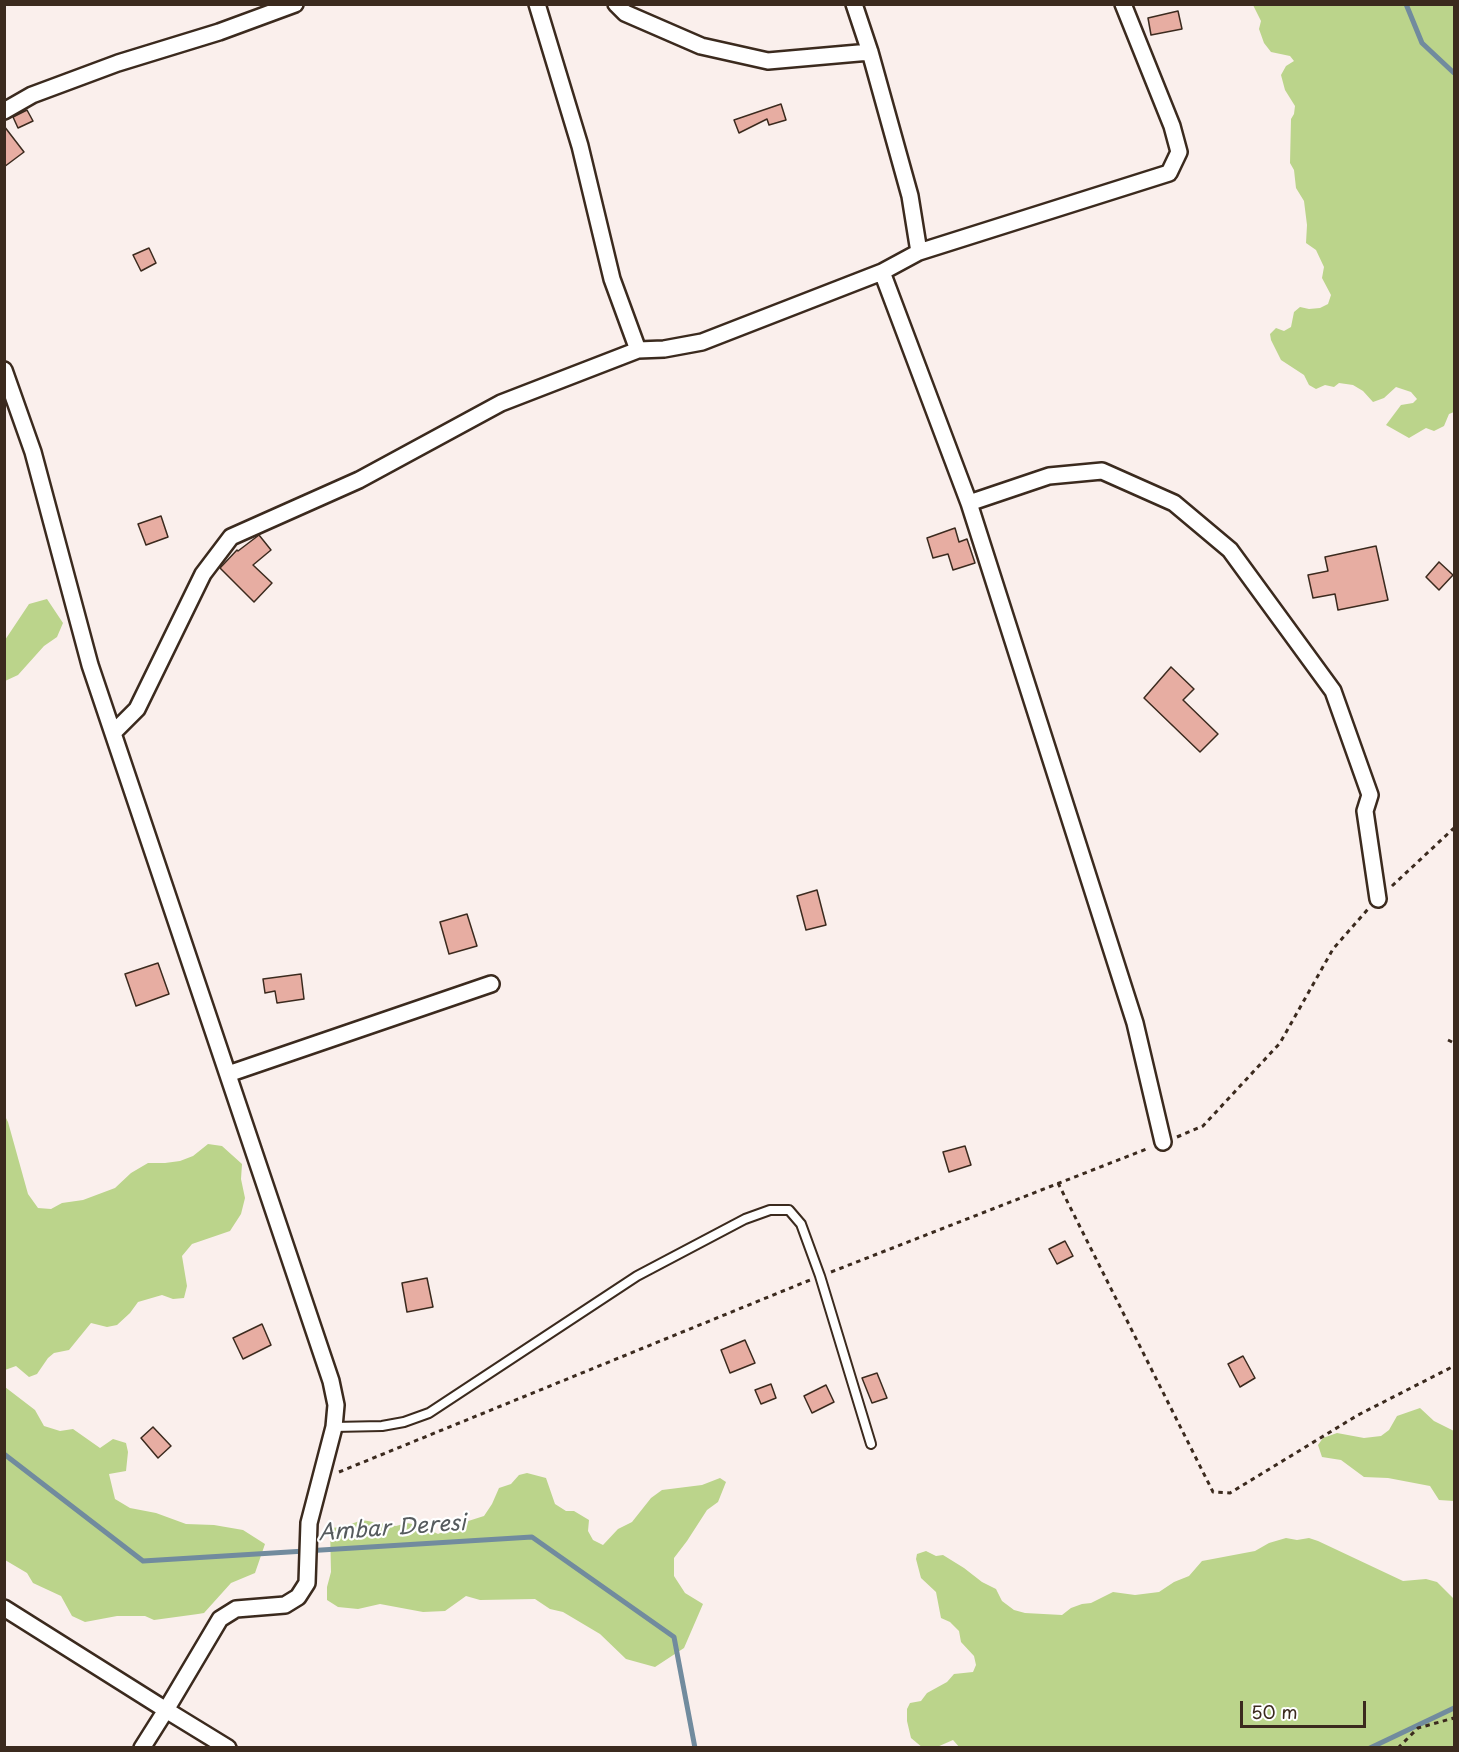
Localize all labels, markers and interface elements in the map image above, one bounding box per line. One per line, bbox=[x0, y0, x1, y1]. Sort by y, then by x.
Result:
water label: Ambar Deresi bbox=[317, 1511, 467, 1547]
scale bar bbox=[1243, 1689, 1369, 1727]
text: 50 m bbox=[1251, 1698, 1298, 1725]

